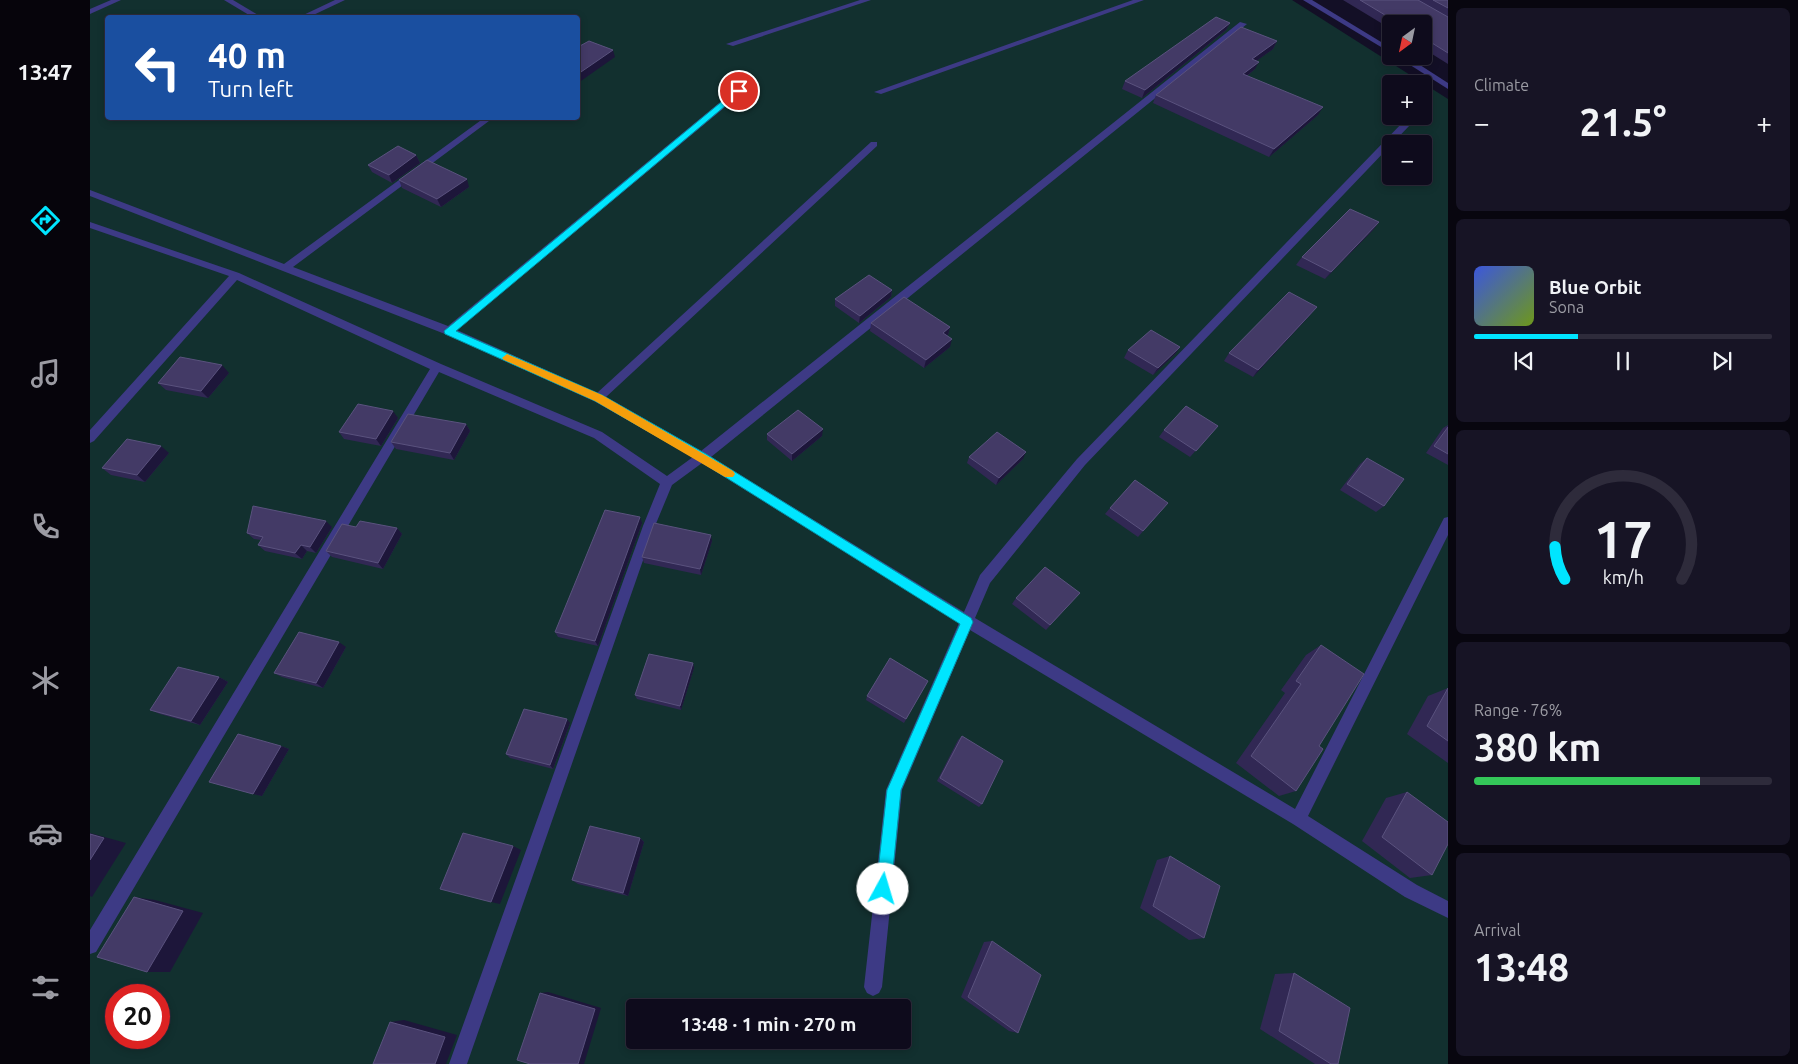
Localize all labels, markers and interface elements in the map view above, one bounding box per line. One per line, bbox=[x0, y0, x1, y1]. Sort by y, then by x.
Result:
north arrow bbox=[1382, 15, 1432, 65]
map controls bbox=[1382, 15, 1432, 185]
icon: left bbox=[125, 35, 190, 100]
text: 40 m bbox=[208, 35, 286, 75]
text: 13:47 bbox=[17, 59, 73, 84]
pin bbox=[718, 70, 760, 112]
button: + bbox=[1382, 75, 1432, 125]
text: Turn left bbox=[208, 76, 293, 101]
text: Climate bbox=[1474, 76, 1529, 94]
icon: arrive bbox=[725, 77, 753, 105]
text: 21.5° bbox=[1579, 101, 1667, 143]
text: − bbox=[1474, 107, 1490, 138]
text: + bbox=[1756, 107, 1772, 138]
button: − bbox=[1382, 135, 1432, 185]
icon: directions bbox=[28, 203, 63, 238]
text: Blue Orbit bbox=[1549, 276, 1642, 298]
text: Sona bbox=[1549, 298, 1584, 316]
icon: previous bbox=[1510, 347, 1538, 375]
icon: pause bbox=[1609, 347, 1637, 375]
icon: next bbox=[1708, 347, 1736, 375]
icon: music bbox=[28, 356, 63, 391]
icon: phone bbox=[28, 509, 63, 544]
text: 17 bbox=[1594, 510, 1652, 568]
text: km/h bbox=[1602, 567, 1644, 587]
icon: climate bbox=[28, 663, 63, 698]
text: Range · 76% bbox=[1474, 701, 1562, 719]
text: 380 km bbox=[1474, 726, 1601, 768]
icon: car bbox=[28, 816, 63, 851]
position arrow bbox=[856, 862, 908, 914]
text: Arrival bbox=[1474, 921, 1521, 939]
text: 13:48 bbox=[1474, 946, 1569, 988]
icon: filters bbox=[28, 970, 63, 1005]
speed limit sign: 20 bbox=[105, 984, 170, 1049]
text: 13:48 · 1 min · 270 m bbox=[681, 1013, 856, 1035]

